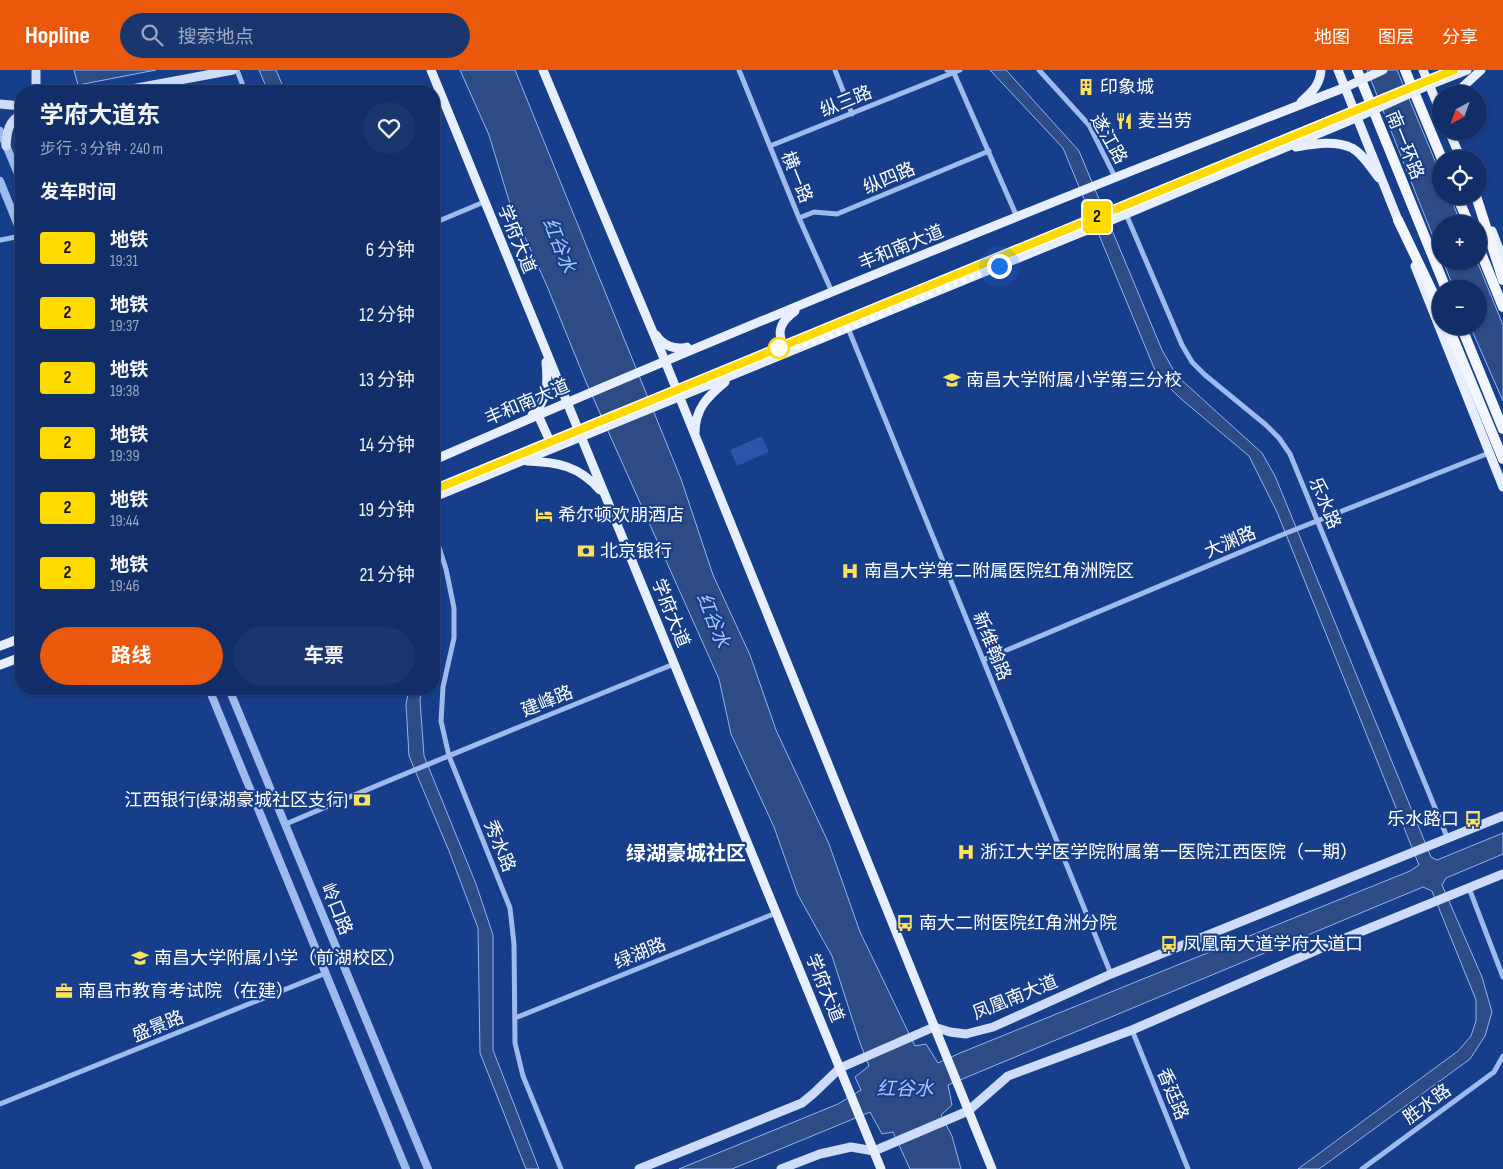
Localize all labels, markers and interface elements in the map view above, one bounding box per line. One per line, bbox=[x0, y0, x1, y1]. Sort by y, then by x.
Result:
search box bbox=[120, 13, 470, 58]
text: Hopline bbox=[25, 21, 90, 50]
icon: search bbox=[138, 21, 166, 49]
text: 搜索地点 bbox=[178, 26, 254, 49]
text: 地图 bbox=[1314, 27, 1350, 48]
text: 图层 bbox=[1378, 27, 1414, 48]
text: 分享 bbox=[1442, 27, 1478, 48]
building icon: 印象城 bbox=[1076, 77, 1096, 97]
place label: 印象城 bbox=[1100, 77, 1154, 98]
street label: 纵三路 bbox=[817, 82, 875, 121]
north arrow bbox=[1432, 85, 1488, 140]
map controls bbox=[1432, 85, 1487, 335]
text: 学府大道东 bbox=[40, 101, 160, 130]
button: heart bbox=[363, 102, 415, 154]
street label: 南一环路 bbox=[1381, 108, 1428, 182]
street label: 遂江路 bbox=[1086, 111, 1131, 168]
restaurant icon: 麦当劳 bbox=[1114, 111, 1134, 131]
place label: 麦当劳 bbox=[1138, 111, 1192, 132]
text: 步行 · 3 分钟 · 240 m bbox=[40, 140, 163, 159]
street label: 横一路 bbox=[777, 148, 816, 206]
button: locate bbox=[1432, 150, 1487, 205]
street label: 纵四路 bbox=[860, 158, 918, 199]
text: 发车时间 bbox=[40, 181, 116, 204]
line badge: 2 bbox=[1081, 201, 1113, 233]
street label: 学府大道 bbox=[493, 202, 540, 276]
text: 2 bbox=[1093, 206, 1101, 227]
water label: 红谷水 bbox=[537, 215, 580, 277]
button: + bbox=[1432, 215, 1487, 270]
street label: 丰和南大道 bbox=[856, 221, 947, 274]
text: 地铁 bbox=[110, 229, 148, 252]
text: 2 bbox=[64, 237, 71, 258]
text: 6 分钟 bbox=[366, 239, 415, 262]
text: 19:31 bbox=[110, 252, 138, 271]
your location bbox=[987, 254, 1012, 279]
button: − bbox=[1432, 280, 1487, 335]
text: 地铁 bbox=[110, 294, 148, 317]
text: 2 bbox=[64, 302, 71, 323]
text: 12 分钟 bbox=[359, 304, 415, 327]
text: 19:37 bbox=[110, 317, 139, 336]
unlabelled marker bbox=[768, 337, 790, 359]
text: 地铁 bbox=[110, 359, 148, 382]
text: 2 bbox=[64, 367, 71, 388]
text: 13 分钟 bbox=[359, 369, 415, 392]
school or university icon: 南昌大学附属小学第三分校 bbox=[942, 370, 962, 390]
place label: 南昌大学附属小学第三分校 bbox=[966, 370, 1182, 391]
street label: 丰和南大道 bbox=[482, 375, 573, 430]
text: 19:38 bbox=[110, 382, 139, 401]
text: 地铁 bbox=[110, 424, 148, 447]
text: 2 bbox=[64, 432, 71, 453]
text: 14 分钟 bbox=[359, 434, 415, 457]
text: 19:39 bbox=[110, 447, 140, 466]
street label: 乐水路 bbox=[1304, 474, 1345, 532]
text: 地铁 bbox=[110, 489, 148, 512]
text: 2 bbox=[64, 497, 71, 518]
text: 19 分钟 bbox=[359, 499, 415, 522]
hotel icon: 希尔顿欢朋酒店 bbox=[534, 505, 554, 525]
place label: 希尔顿欢朋酒店 bbox=[558, 505, 684, 526]
text: 19:44 bbox=[110, 512, 139, 531]
street label: 大渊路 bbox=[1201, 522, 1259, 563]
bank icon: 北京银行 bbox=[576, 541, 596, 561]
place label: 北京银行 bbox=[600, 541, 672, 562]
text: 地铁 bbox=[110, 554, 148, 577]
hospital icon: 南昌大学第二附属医院红角洲院区 bbox=[840, 561, 860, 581]
place label: 南昌大学第二附属医院红角洲院区 bbox=[864, 561, 1134, 582]
text: 2 bbox=[64, 562, 71, 583]
text: 21 分钟 bbox=[359, 564, 415, 587]
street label: 学府大道 bbox=[647, 576, 694, 650]
text: 19:46 bbox=[110, 577, 139, 596]
water label: 红谷水 bbox=[691, 590, 734, 652]
street label: 新维翰路 bbox=[968, 609, 1015, 683]
button: 路线 bbox=[40, 627, 223, 685]
button: 车票 bbox=[233, 627, 415, 685]
street label: 建峰路 bbox=[518, 682, 576, 721]
place label: 江西银行(绿湖豪城社区支行) bbox=[124, 790, 348, 811]
bank icon: 江西银行(绿湖豪城社区支行) bbox=[352, 790, 372, 810]
place label: 乐水路口 bbox=[1387, 809, 1459, 830]
bus stop icon: 乐水路口 bbox=[1463, 809, 1483, 829]
street label: 秀水路 bbox=[480, 817, 519, 875]
district label: 绿湖豪城社区 bbox=[626, 842, 746, 866]
hospital icon: 浙江大学医学院附属第一医院江西医院（一期） bbox=[956, 842, 976, 862]
place label: 浙江大学医学院附属第一医院江西医院（一期） bbox=[980, 842, 1358, 863]
street label: 岭口路 bbox=[317, 880, 356, 938]
bus stop icon: 南大二附医院红角洲分院 bbox=[895, 913, 915, 933]
place label: 南大二附医院红角洲分院 bbox=[919, 913, 1117, 934]
street label: 绿湖路 bbox=[611, 934, 669, 973]
bus stop icon: 凤凰南大道学府大道口 bbox=[1159, 934, 1179, 954]
place label: 凤凰南大道学府大道口 bbox=[1183, 934, 1363, 955]
school or university icon: 南昌大学附属小学（前湖校区） bbox=[130, 948, 150, 968]
place label: 南昌大学附属小学（前湖校区） bbox=[154, 948, 406, 969]
street label: 学府大道 bbox=[801, 951, 848, 1025]
street label: 凤凰南大道 bbox=[970, 971, 1061, 1024]
office icon: 南昌市教育考试院（在建） bbox=[54, 981, 74, 1001]
place label: 南昌市教育考试院（在建） bbox=[78, 981, 294, 1002]
street label: 盛景路 bbox=[129, 1007, 187, 1046]
street label: 香廷路 bbox=[1153, 1065, 1192, 1123]
water label: 红谷水 bbox=[876, 1078, 934, 1101]
street label: 胜水路 bbox=[1399, 1080, 1455, 1129]

